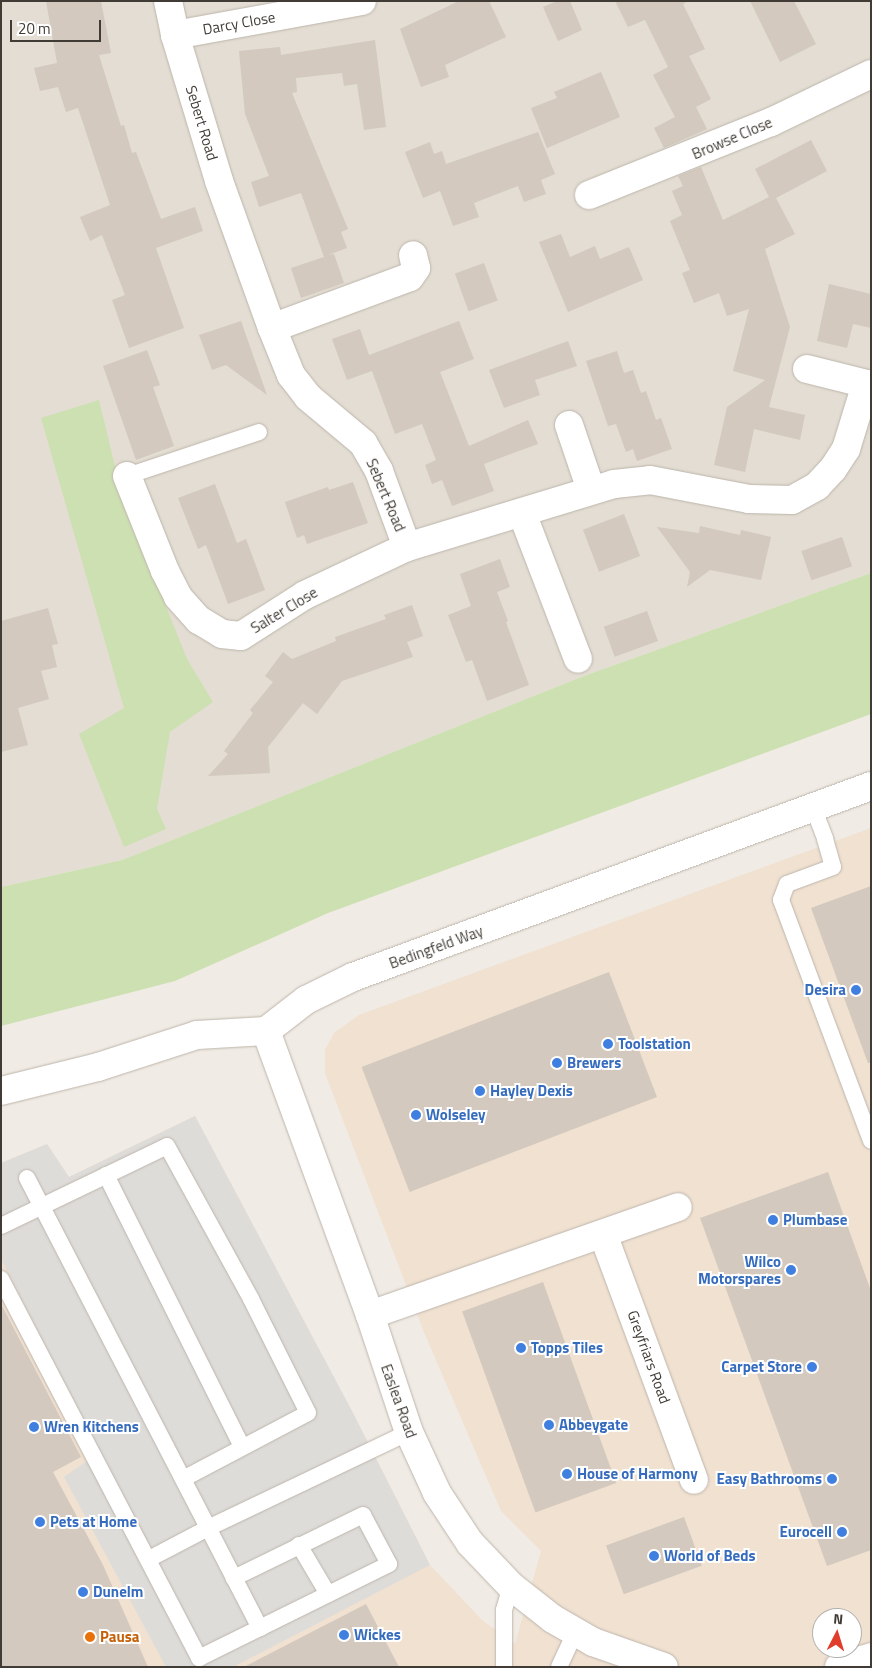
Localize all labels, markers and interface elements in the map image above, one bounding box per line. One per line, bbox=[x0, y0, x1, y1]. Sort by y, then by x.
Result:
street label: Darcy Close bbox=[201, 8, 277, 38]
scale bar bbox=[12, 10, 104, 42]
text: 20 m bbox=[18, 17, 51, 40]
street label: Sebert Road bbox=[182, 83, 222, 163]
street label: Browse Close bbox=[689, 113, 775, 163]
street label: Sebert Road bbox=[363, 456, 409, 534]
street label: Salter Close bbox=[247, 583, 321, 637]
street label: Bedingfeld Way bbox=[387, 922, 485, 972]
place label: Desira bbox=[805, 981, 846, 999]
marker: Desira bbox=[850, 984, 862, 996]
place label: Toolstation bbox=[618, 1035, 691, 1053]
marker: Toolstation bbox=[602, 1038, 614, 1050]
place label: Brewers bbox=[567, 1054, 621, 1072]
marker: Brewers bbox=[551, 1057, 563, 1069]
place label: Hayley Dexis bbox=[490, 1082, 573, 1100]
marker: Hayley Dexis bbox=[474, 1085, 486, 1097]
place label: Wolseley bbox=[426, 1106, 486, 1124]
marker: Wolseley bbox=[410, 1109, 422, 1121]
place label: Plumbase bbox=[783, 1211, 847, 1229]
marker: Plumbase bbox=[767, 1214, 779, 1226]
place label: Wilco Motorspares bbox=[698, 1252, 781, 1287]
marker: Wilco Motorspares bbox=[785, 1264, 797, 1276]
street label: Greyfriars Road bbox=[624, 1308, 674, 1406]
place label: Topps Tiles bbox=[531, 1339, 603, 1357]
marker: Topps Tiles bbox=[515, 1342, 527, 1354]
place label: Carpet Store bbox=[721, 1358, 802, 1376]
marker: Carpet Store bbox=[806, 1361, 818, 1373]
street label: Easlea Road bbox=[377, 1362, 421, 1440]
place label: Abbeygate bbox=[559, 1416, 628, 1434]
place label: Wren Kitchens bbox=[44, 1418, 139, 1436]
marker: Abbeygate bbox=[543, 1419, 555, 1431]
marker: Wren Kitchens bbox=[28, 1421, 40, 1433]
place label: House of Harmony bbox=[577, 1465, 698, 1483]
marker: House of Harmony bbox=[561, 1468, 573, 1480]
place label: Easy Bathrooms bbox=[716, 1470, 822, 1488]
marker: Easy Bathrooms bbox=[826, 1473, 838, 1485]
place label: Pets at Home bbox=[50, 1513, 137, 1531]
marker: Pets at Home bbox=[34, 1516, 46, 1528]
place label: Eurocell bbox=[779, 1523, 832, 1541]
marker: Eurocell bbox=[836, 1526, 848, 1538]
place label: World of Beds bbox=[664, 1547, 756, 1565]
marker: World of Beds bbox=[648, 1550, 660, 1562]
place label: Dunelm bbox=[93, 1583, 143, 1601]
marker: Dunelm bbox=[77, 1586, 89, 1598]
north arrow bbox=[812, 1608, 862, 1658]
text: N bbox=[833, 1608, 844, 1629]
place label: Wickes bbox=[354, 1626, 401, 1644]
place label: Pausa bbox=[100, 1628, 139, 1646]
marker: Wickes bbox=[338, 1629, 350, 1641]
marker: Pausa bbox=[84, 1631, 96, 1643]

